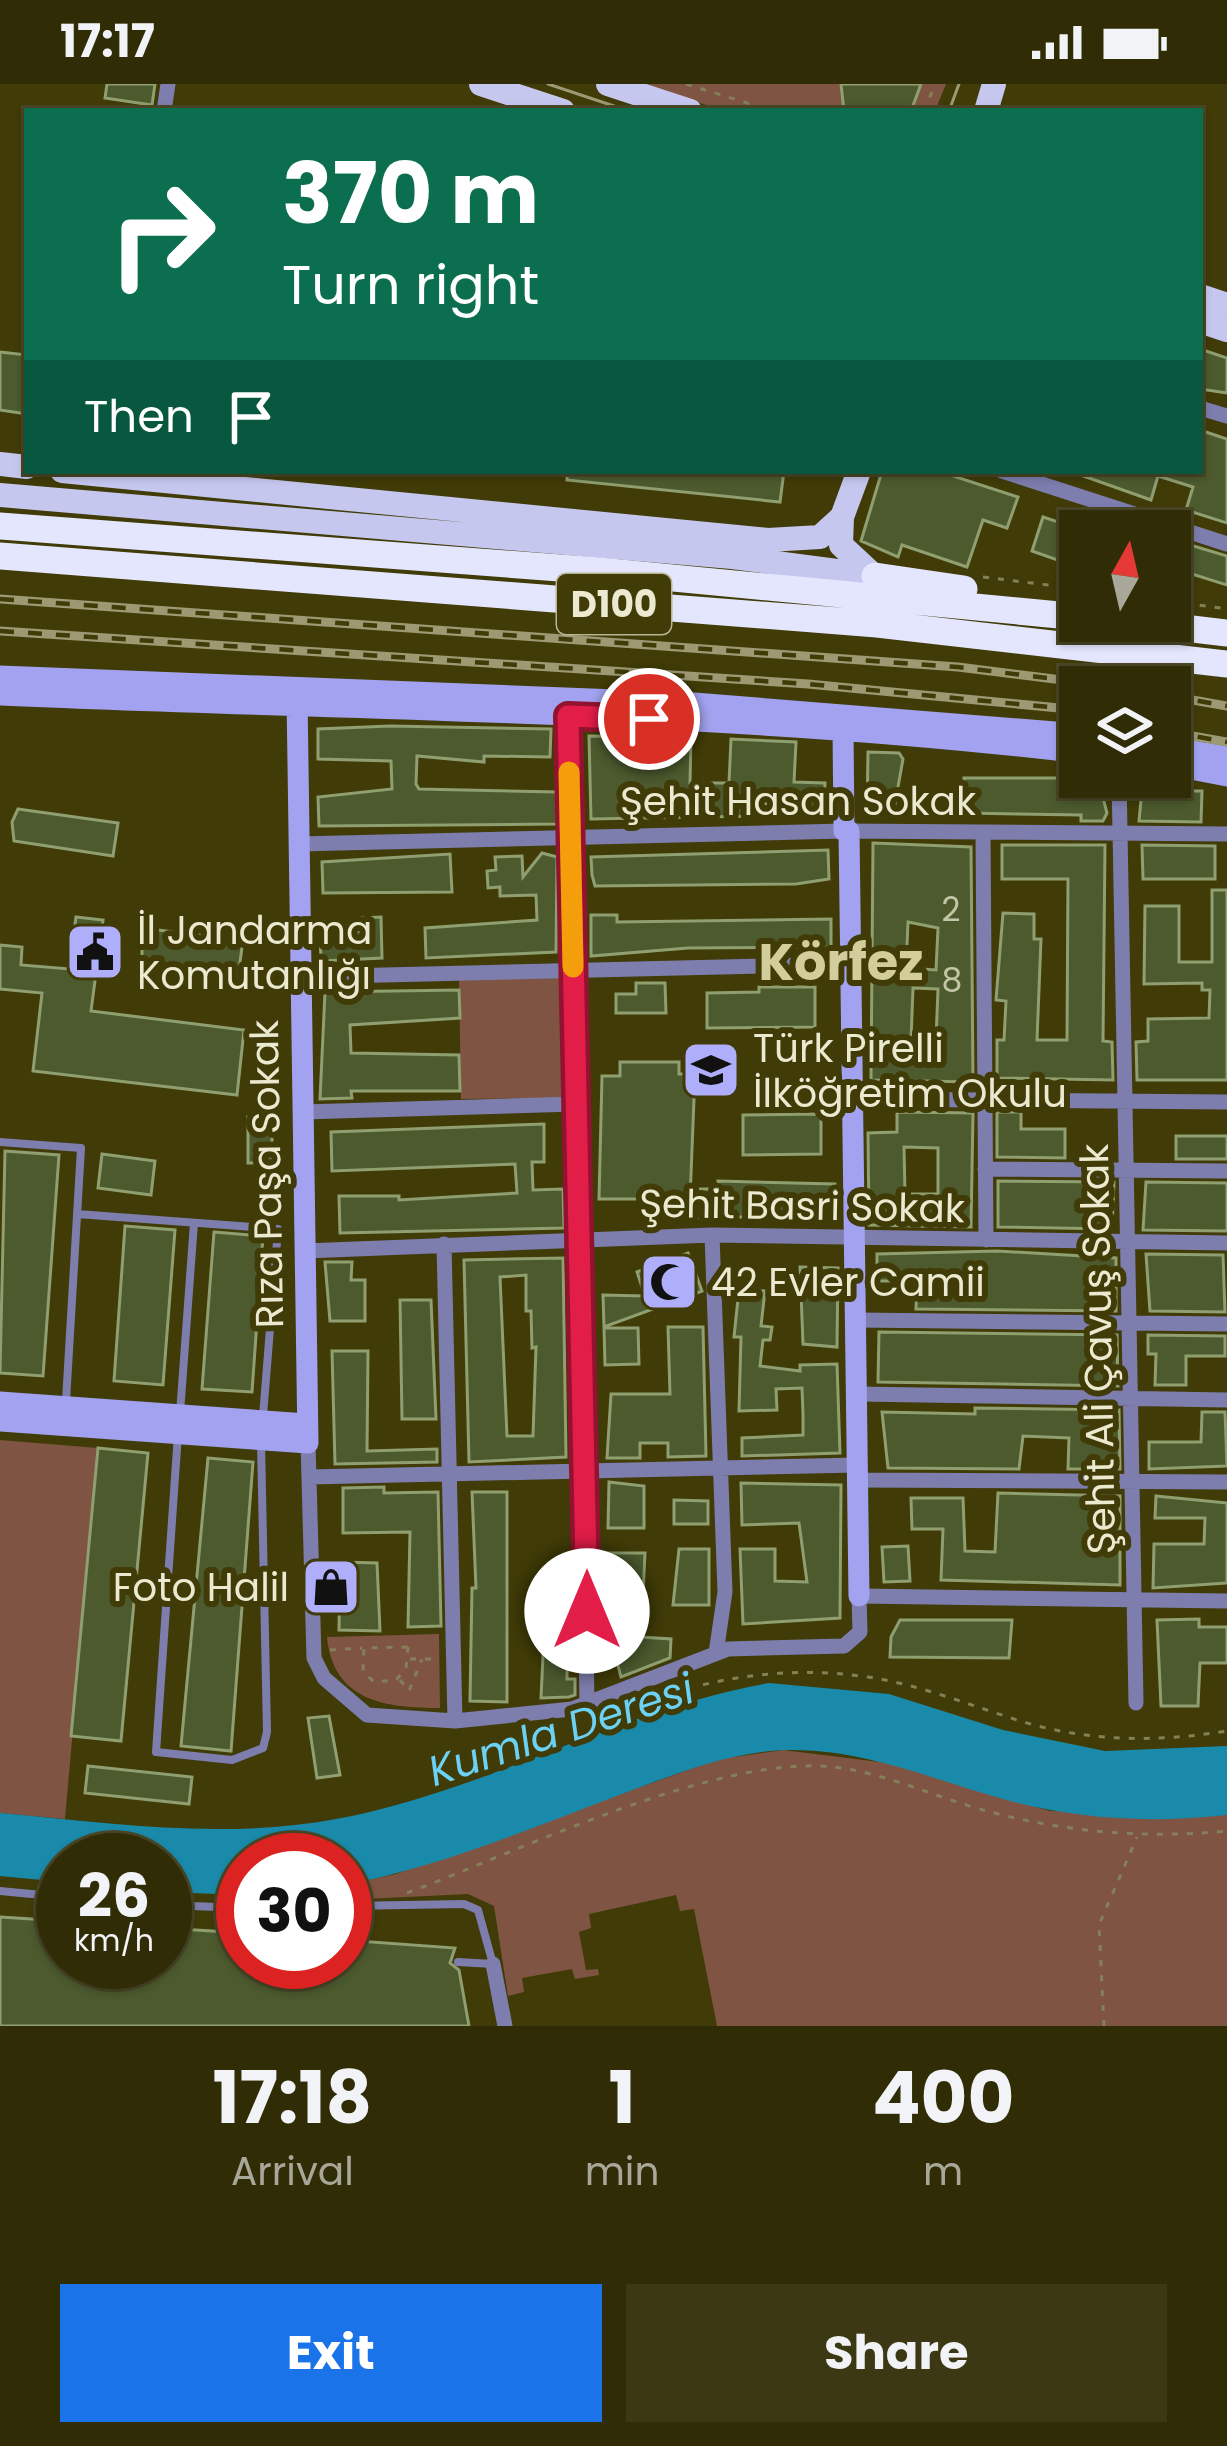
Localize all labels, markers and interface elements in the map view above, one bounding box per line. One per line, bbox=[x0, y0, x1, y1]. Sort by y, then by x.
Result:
text: 17:17 bbox=[60, 10, 155, 73]
text: 370 m bbox=[282, 135, 539, 252]
icon: right bbox=[84, 156, 240, 312]
text: Turn right bbox=[282, 247, 539, 323]
icon: arrive bbox=[218, 384, 284, 450]
text: Then bbox=[84, 385, 194, 448]
north arrow bbox=[1059, 510, 1191, 642]
map controls bbox=[1059, 510, 1191, 798]
road number: D100 bbox=[557, 574, 671, 634]
button: layers bbox=[1059, 666, 1191, 798]
pin bbox=[598, 668, 700, 770]
icon: arrive bbox=[616, 686, 682, 752]
street label: Şehit Hasan Sokak bbox=[620, 774, 976, 829]
house number: 2 bbox=[942, 886, 960, 933]
place label: İl Jandarma Komutanlığı bbox=[137, 903, 372, 1003]
public building icon: İl Jandarma Komutanlığı bbox=[64, 921, 126, 983]
district label: Körfez bbox=[759, 926, 923, 998]
house number: 8 bbox=[942, 957, 962, 1004]
street label: Rıza Paşa Sokak bbox=[237, 1019, 297, 1329]
place label: Türk Pirelli İlköğretim Okulu bbox=[753, 1021, 1067, 1121]
school or university icon: Türk Pirelli İlköğretim Okulu bbox=[680, 1039, 742, 1101]
street label: Şehit Ali Çavuş Sokak bbox=[1067, 1143, 1129, 1555]
street label: Şehit Basri Sokak bbox=[639, 1176, 965, 1236]
mosque icon: 42 Evler Camii bbox=[638, 1251, 700, 1313]
place label: 42 Evler Camii bbox=[711, 1255, 985, 1310]
position arrow bbox=[524, 1548, 650, 1674]
shop icon: Foto Halil bbox=[300, 1556, 362, 1618]
place label: Foto Halil bbox=[113, 1560, 289, 1615]
water label: Kumla Deresi bbox=[421, 1659, 702, 1801]
speed limit sign: 30 bbox=[216, 1833, 372, 1989]
text: 26 bbox=[78, 1854, 150, 1938]
text: km/h bbox=[74, 1919, 154, 1962]
text: 17:18 bbox=[212, 2047, 372, 2148]
text: 1 bbox=[609, 2047, 636, 2148]
text: 400 bbox=[872, 2047, 1015, 2148]
text: Arrival bbox=[231, 2144, 354, 2199]
text: min bbox=[585, 2144, 659, 2199]
text: m bbox=[923, 2144, 963, 2199]
button: Exit bbox=[60, 2284, 602, 2422]
button: Share bbox=[626, 2284, 1167, 2422]

